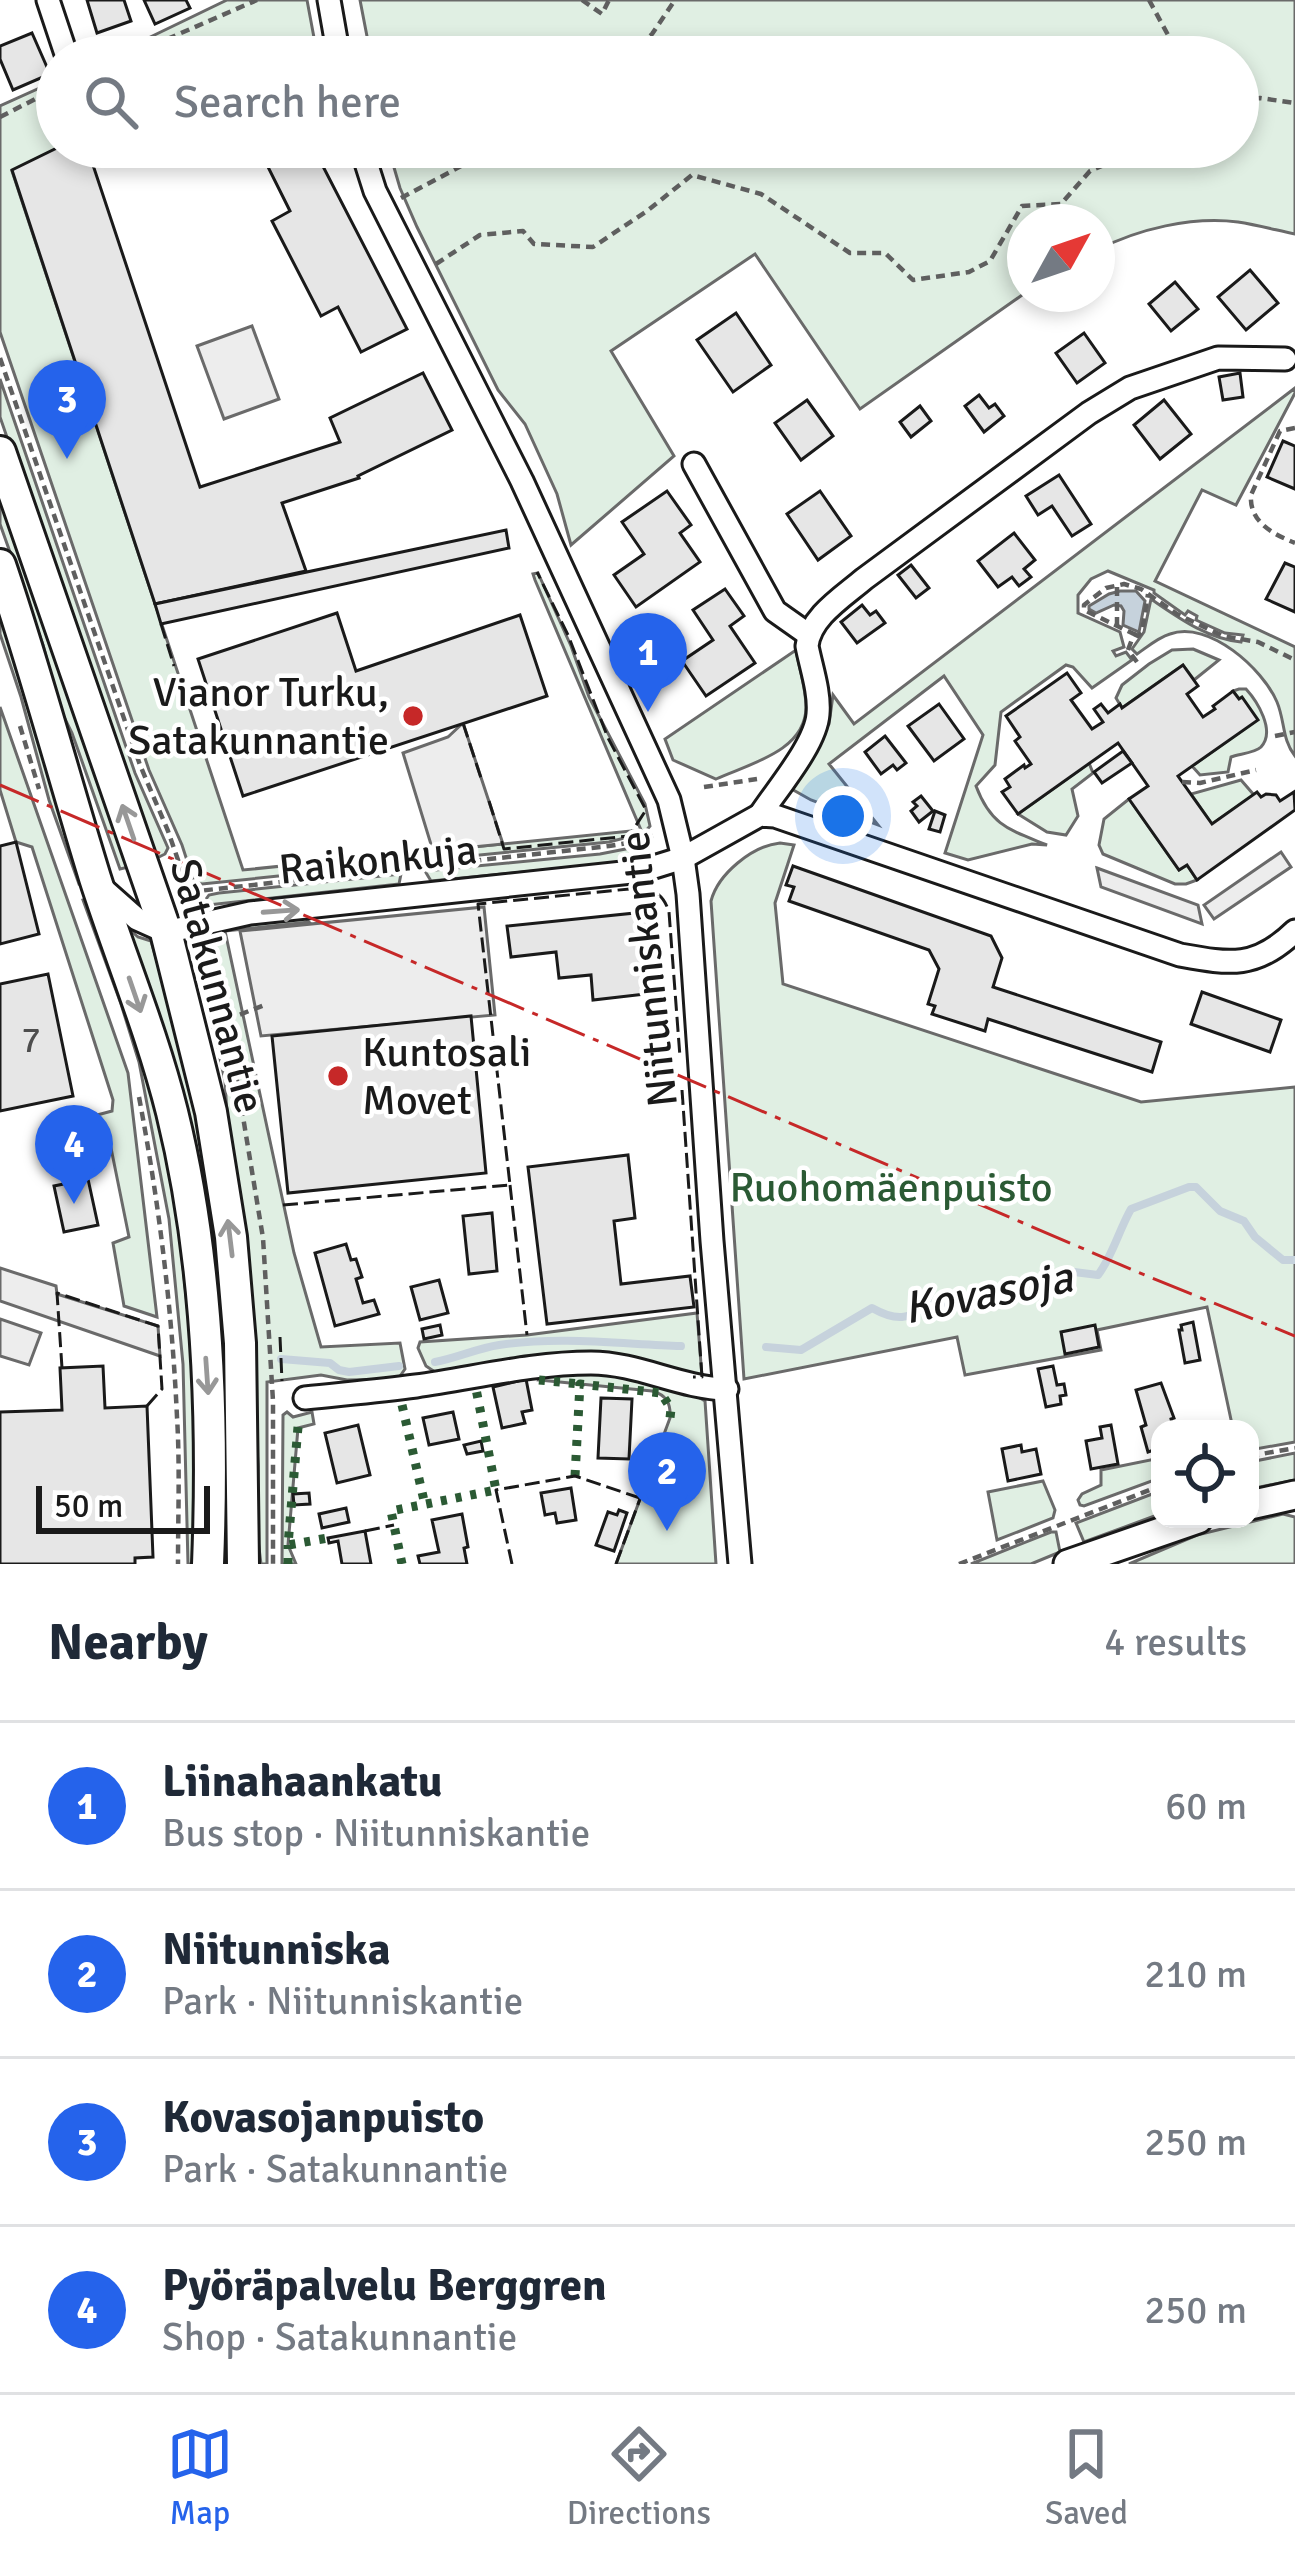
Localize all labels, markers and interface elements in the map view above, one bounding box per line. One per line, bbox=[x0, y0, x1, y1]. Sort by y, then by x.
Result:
search box bbox=[36, 36, 1259, 168]
icon: search bbox=[78, 69, 144, 135]
text: Search here bbox=[174, 75, 401, 130]
north arrow bbox=[1007, 204, 1115, 312]
pin: 3 bbox=[28, 360, 106, 459]
pin: 1 bbox=[609, 613, 687, 712]
place label: Vianor Turku, Satakunnantie bbox=[128, 667, 389, 766]
marker: Vianor Turku, Satakunnantie bbox=[400, 703, 426, 729]
your location bbox=[813, 786, 873, 846]
one-way arrow bbox=[115, 804, 137, 842]
street label: Raikonkuja bbox=[276, 824, 480, 896]
street label: Niitunniskantie bbox=[609, 829, 689, 1109]
street label: Satakunnantie bbox=[159, 853, 275, 1119]
one-way arrow bbox=[261, 899, 300, 922]
one-way arrow bbox=[126, 975, 147, 1012]
house number: 7 bbox=[21, 1018, 41, 1063]
place label: Kuntosali Movet bbox=[362, 1027, 531, 1126]
marker: Kuntosali Movet bbox=[325, 1063, 351, 1089]
pin: 4 bbox=[35, 1105, 113, 1204]
park label: Ruohomäenpuisto bbox=[729, 1162, 1053, 1213]
one-way arrow bbox=[219, 1219, 241, 1258]
water label: Kovasoja bbox=[899, 1249, 1078, 1336]
one-way arrow bbox=[196, 1356, 219, 1395]
map controls bbox=[1151, 1420, 1259, 1528]
button: locate bbox=[1151, 1420, 1259, 1528]
pin: 2 bbox=[628, 1432, 706, 1531]
scale bar bbox=[36, 1480, 210, 1533]
text: 50 m bbox=[54, 1486, 123, 1527]
text: Nearby bbox=[48, 1611, 208, 1674]
text: 4 results bbox=[1104, 1618, 1247, 1666]
text: Liinahaankatu bbox=[162, 1754, 442, 1809]
text: 1 bbox=[76, 1782, 98, 1830]
text: 60 m bbox=[1165, 1782, 1247, 1830]
text: Bus stop · Niitunniskantie bbox=[162, 1809, 590, 1857]
text: Niitunniska bbox=[162, 1922, 391, 1977]
text: 2 bbox=[76, 1950, 98, 1998]
text: 210 m bbox=[1144, 1950, 1247, 1998]
text: Park · Niitunniskantie bbox=[162, 1977, 523, 2025]
text: Kovasojanpuisto bbox=[162, 2090, 484, 2145]
text: 3 bbox=[76, 2118, 98, 2166]
text: 250 m bbox=[1144, 2118, 1247, 2166]
text: Park · Satakunnantie bbox=[162, 2145, 508, 2193]
text: Pyöräpalvelu Berggren bbox=[162, 2258, 607, 2313]
text: 4 bbox=[76, 2286, 98, 2334]
text: 250 m bbox=[1144, 2286, 1247, 2334]
text: Shop · Satakunnantie bbox=[162, 2313, 517, 2361]
tab: Map bbox=[167, 2421, 233, 2534]
tab: Directions bbox=[567, 2421, 711, 2534]
tab: Saved bbox=[1045, 2421, 1128, 2534]

